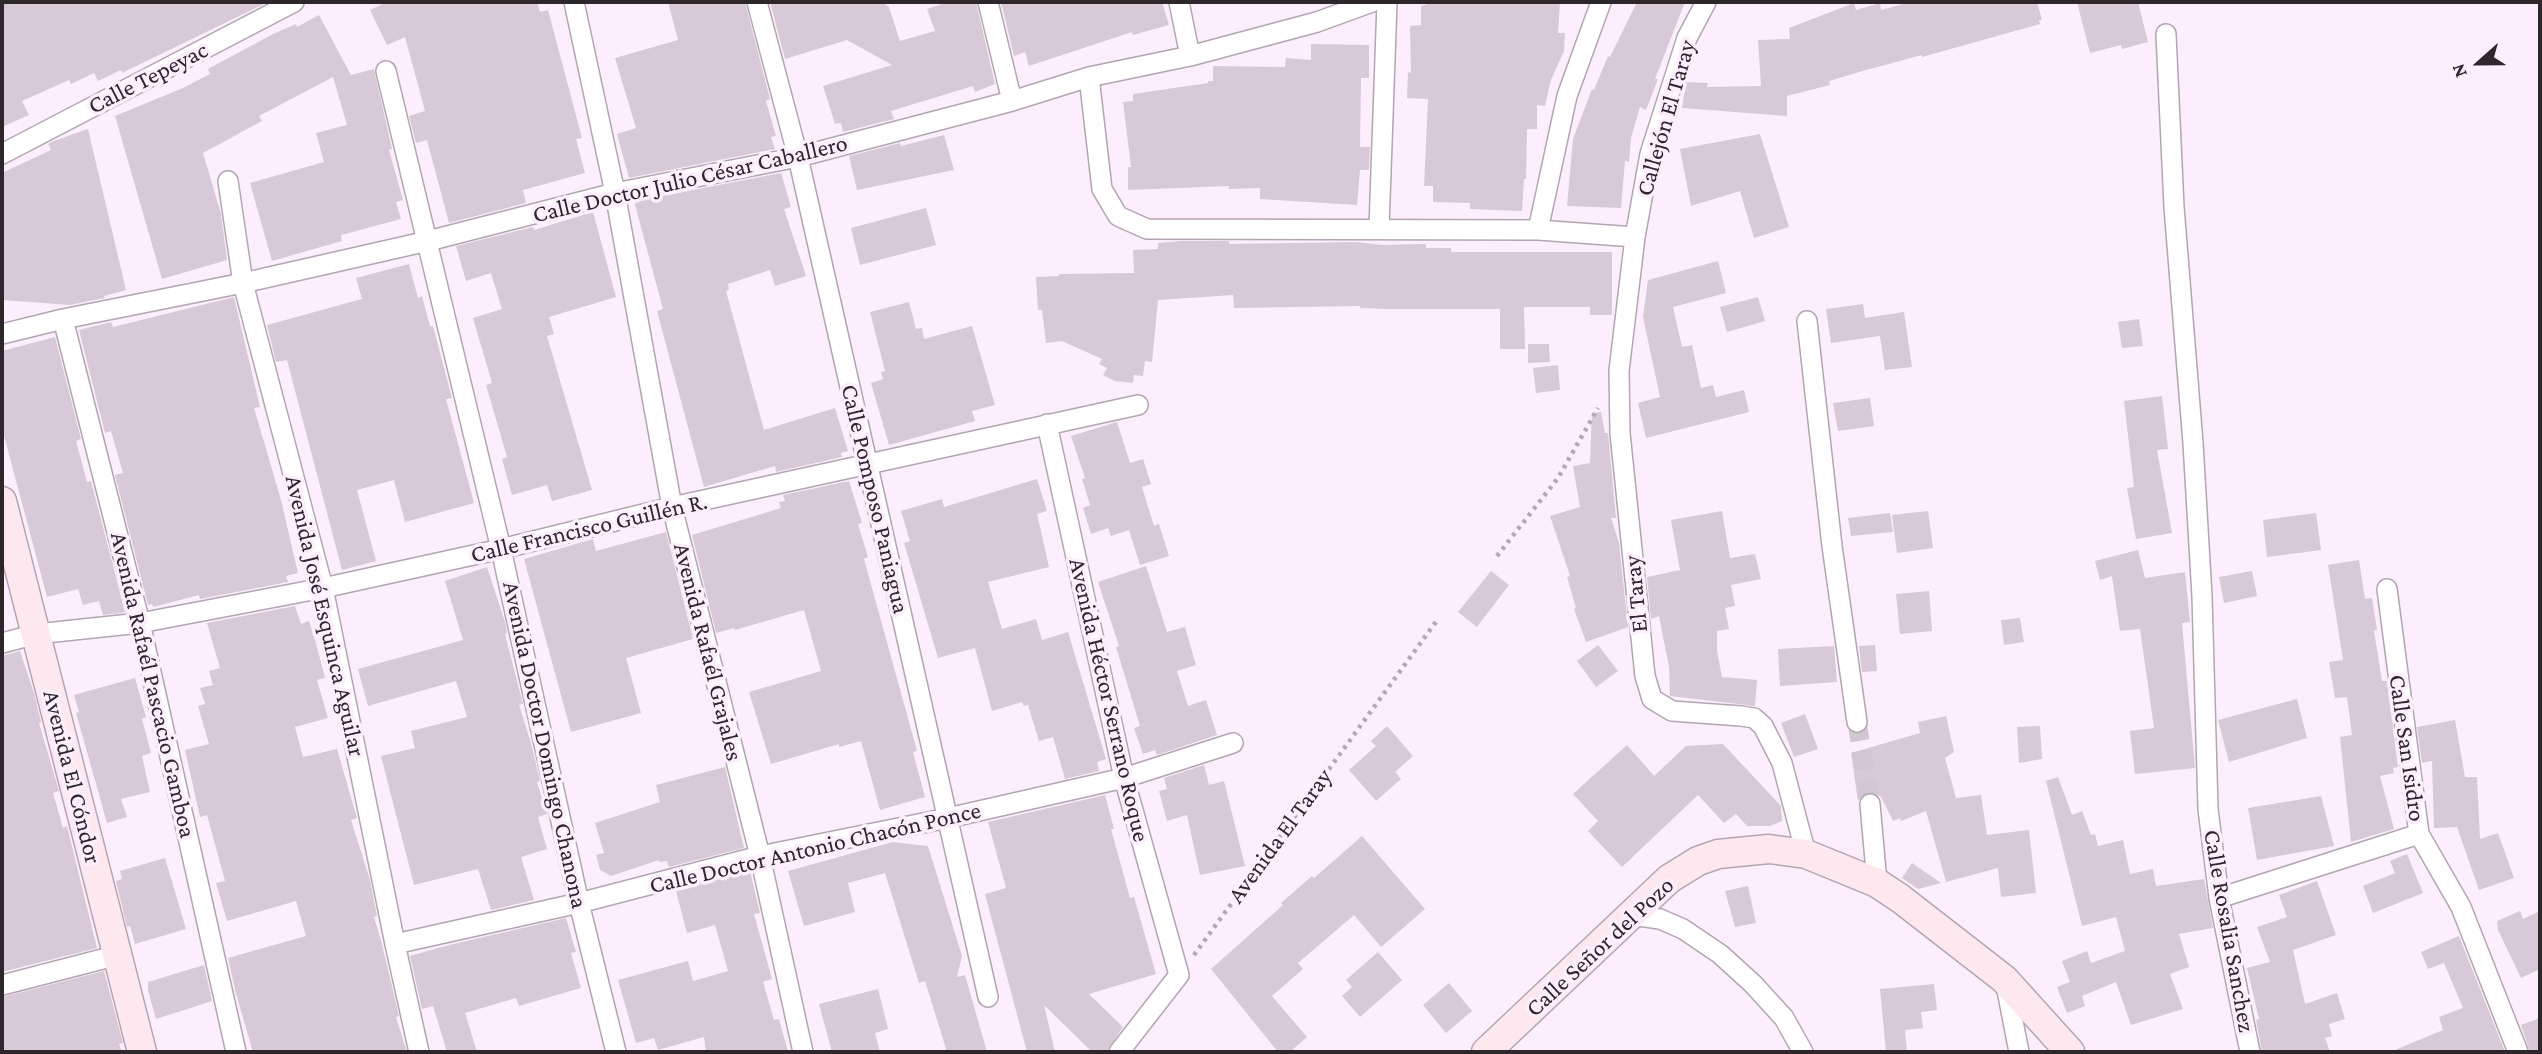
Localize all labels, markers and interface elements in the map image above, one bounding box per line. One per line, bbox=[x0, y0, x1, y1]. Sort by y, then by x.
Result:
north arrow bbox=[2444, 28, 2514, 98]
street label: Calle Tepeyac bbox=[83, 36, 213, 120]
street label: Callejón El Taray bbox=[1630, 37, 1702, 199]
text: N bbox=[2447, 61, 2471, 81]
street label: Calle Doctor Julio César Caballero bbox=[530, 129, 850, 229]
street label: Calle Pomposo Paniagua bbox=[835, 382, 915, 616]
street label: Avenida José Esquinca Aguilar bbox=[279, 473, 371, 759]
street label: Calle Francisco Guillén R. bbox=[468, 487, 710, 569]
street label: Avenida Rafaél Pascacio Gamboa bbox=[104, 529, 202, 841]
street label: Avenida Rafaél Grajales bbox=[667, 540, 749, 764]
street label: El Taray bbox=[1618, 554, 1654, 634]
street label: Avenida Héctor Serrano Roque bbox=[1062, 555, 1156, 845]
street label: Avenida Doctor Domingo Chanona bbox=[496, 579, 594, 911]
street label: Calle San Isidro bbox=[2382, 673, 2432, 823]
street label: Avenida El Cóndor bbox=[37, 687, 107, 867]
street label: Avenida El Taray bbox=[1222, 763, 1338, 909]
street label: Calle Doctor Antonio Chacón Ponce bbox=[646, 796, 984, 900]
street label: Calle Rosalia Sanchez bbox=[2197, 827, 2261, 1035]
street label: Calle Señor del Pozo bbox=[1520, 871, 1680, 1023]

